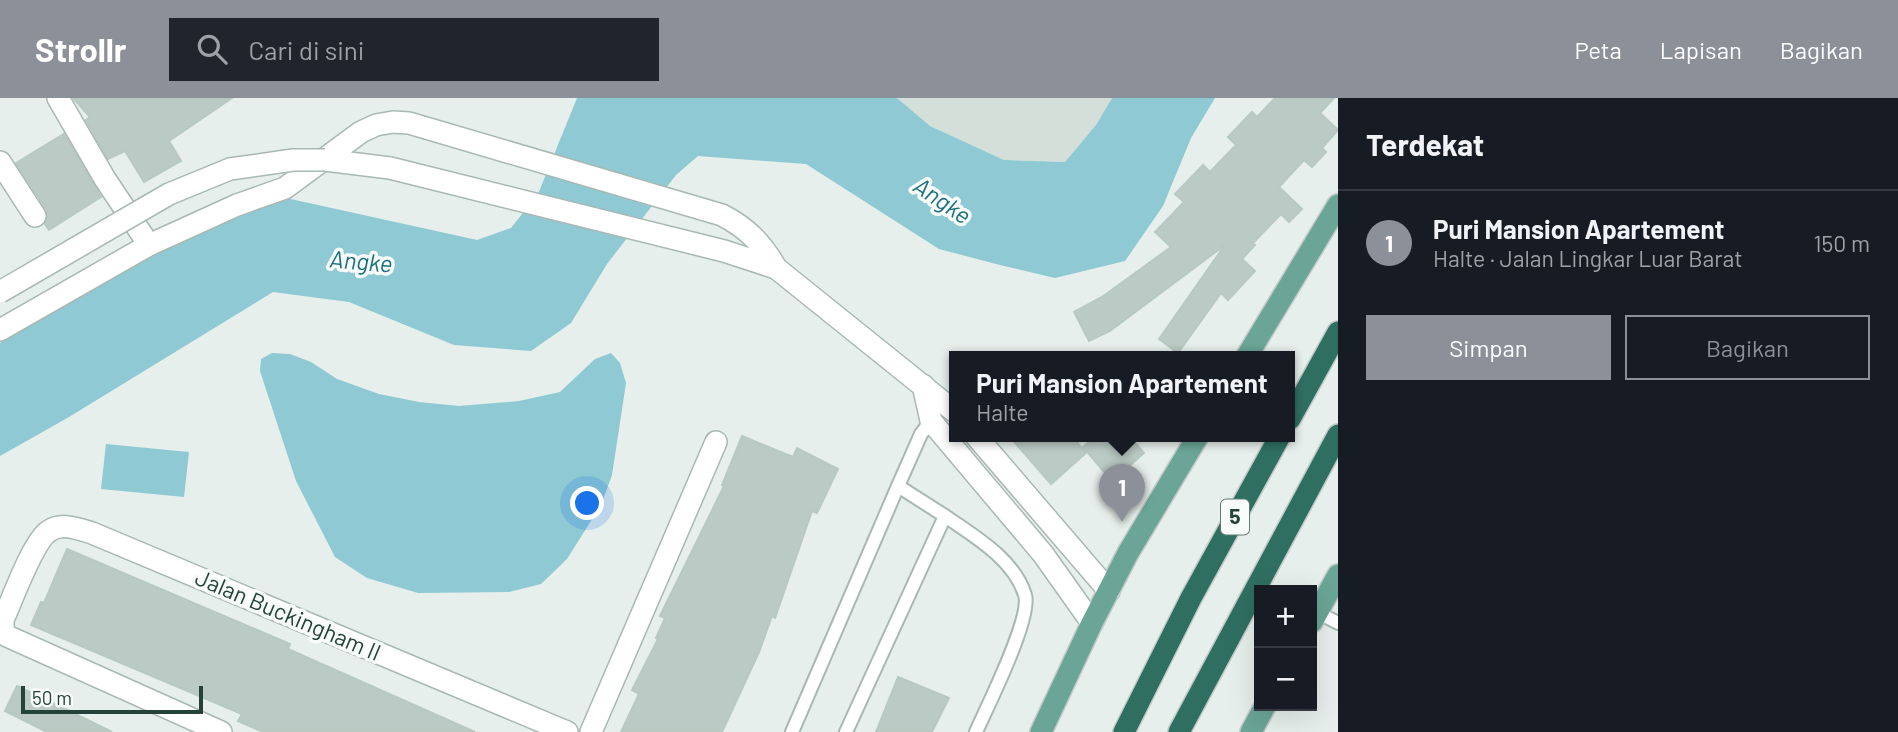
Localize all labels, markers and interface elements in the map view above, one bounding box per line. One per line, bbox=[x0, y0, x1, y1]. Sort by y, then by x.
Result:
search box bbox=[169, 18, 659, 81]
text: Strollr bbox=[35, 29, 127, 69]
icon: search bbox=[193, 30, 231, 68]
text: Cari di sini bbox=[249, 34, 365, 65]
text: Peta bbox=[1574, 35, 1622, 64]
text: Lapisan bbox=[1660, 35, 1742, 64]
text: Bagikan bbox=[1780, 35, 1863, 64]
text: Terdekat bbox=[1366, 126, 1484, 162]
water label: Angke bbox=[909, 170, 977, 229]
text: Puri Mansion Apartement bbox=[1433, 213, 1725, 244]
text: 1 bbox=[1385, 229, 1393, 257]
text: 150 m bbox=[1814, 229, 1870, 257]
water label: Angke bbox=[329, 243, 394, 278]
text: Halte · Jalan Lingkar Luar Barat bbox=[1433, 244, 1743, 272]
button: Simpan bbox=[1366, 315, 1611, 380]
button: Bagikan bbox=[1625, 315, 1870, 380]
popup bbox=[949, 351, 1295, 442]
text: Puri Mansion Apartement bbox=[976, 367, 1268, 398]
text: Halte bbox=[976, 398, 1029, 426]
pin: 1 bbox=[1099, 464, 1145, 522]
your location bbox=[570, 486, 604, 520]
road number: 5 bbox=[1221, 500, 1249, 534]
street label: Jalan Buckingham II bbox=[191, 562, 386, 666]
map controls bbox=[1254, 585, 1317, 711]
button: + bbox=[1254, 585, 1317, 648]
button: − bbox=[1254, 648, 1317, 711]
scale bar bbox=[21, 683, 203, 715]
text: 50 m bbox=[32, 686, 72, 709]

